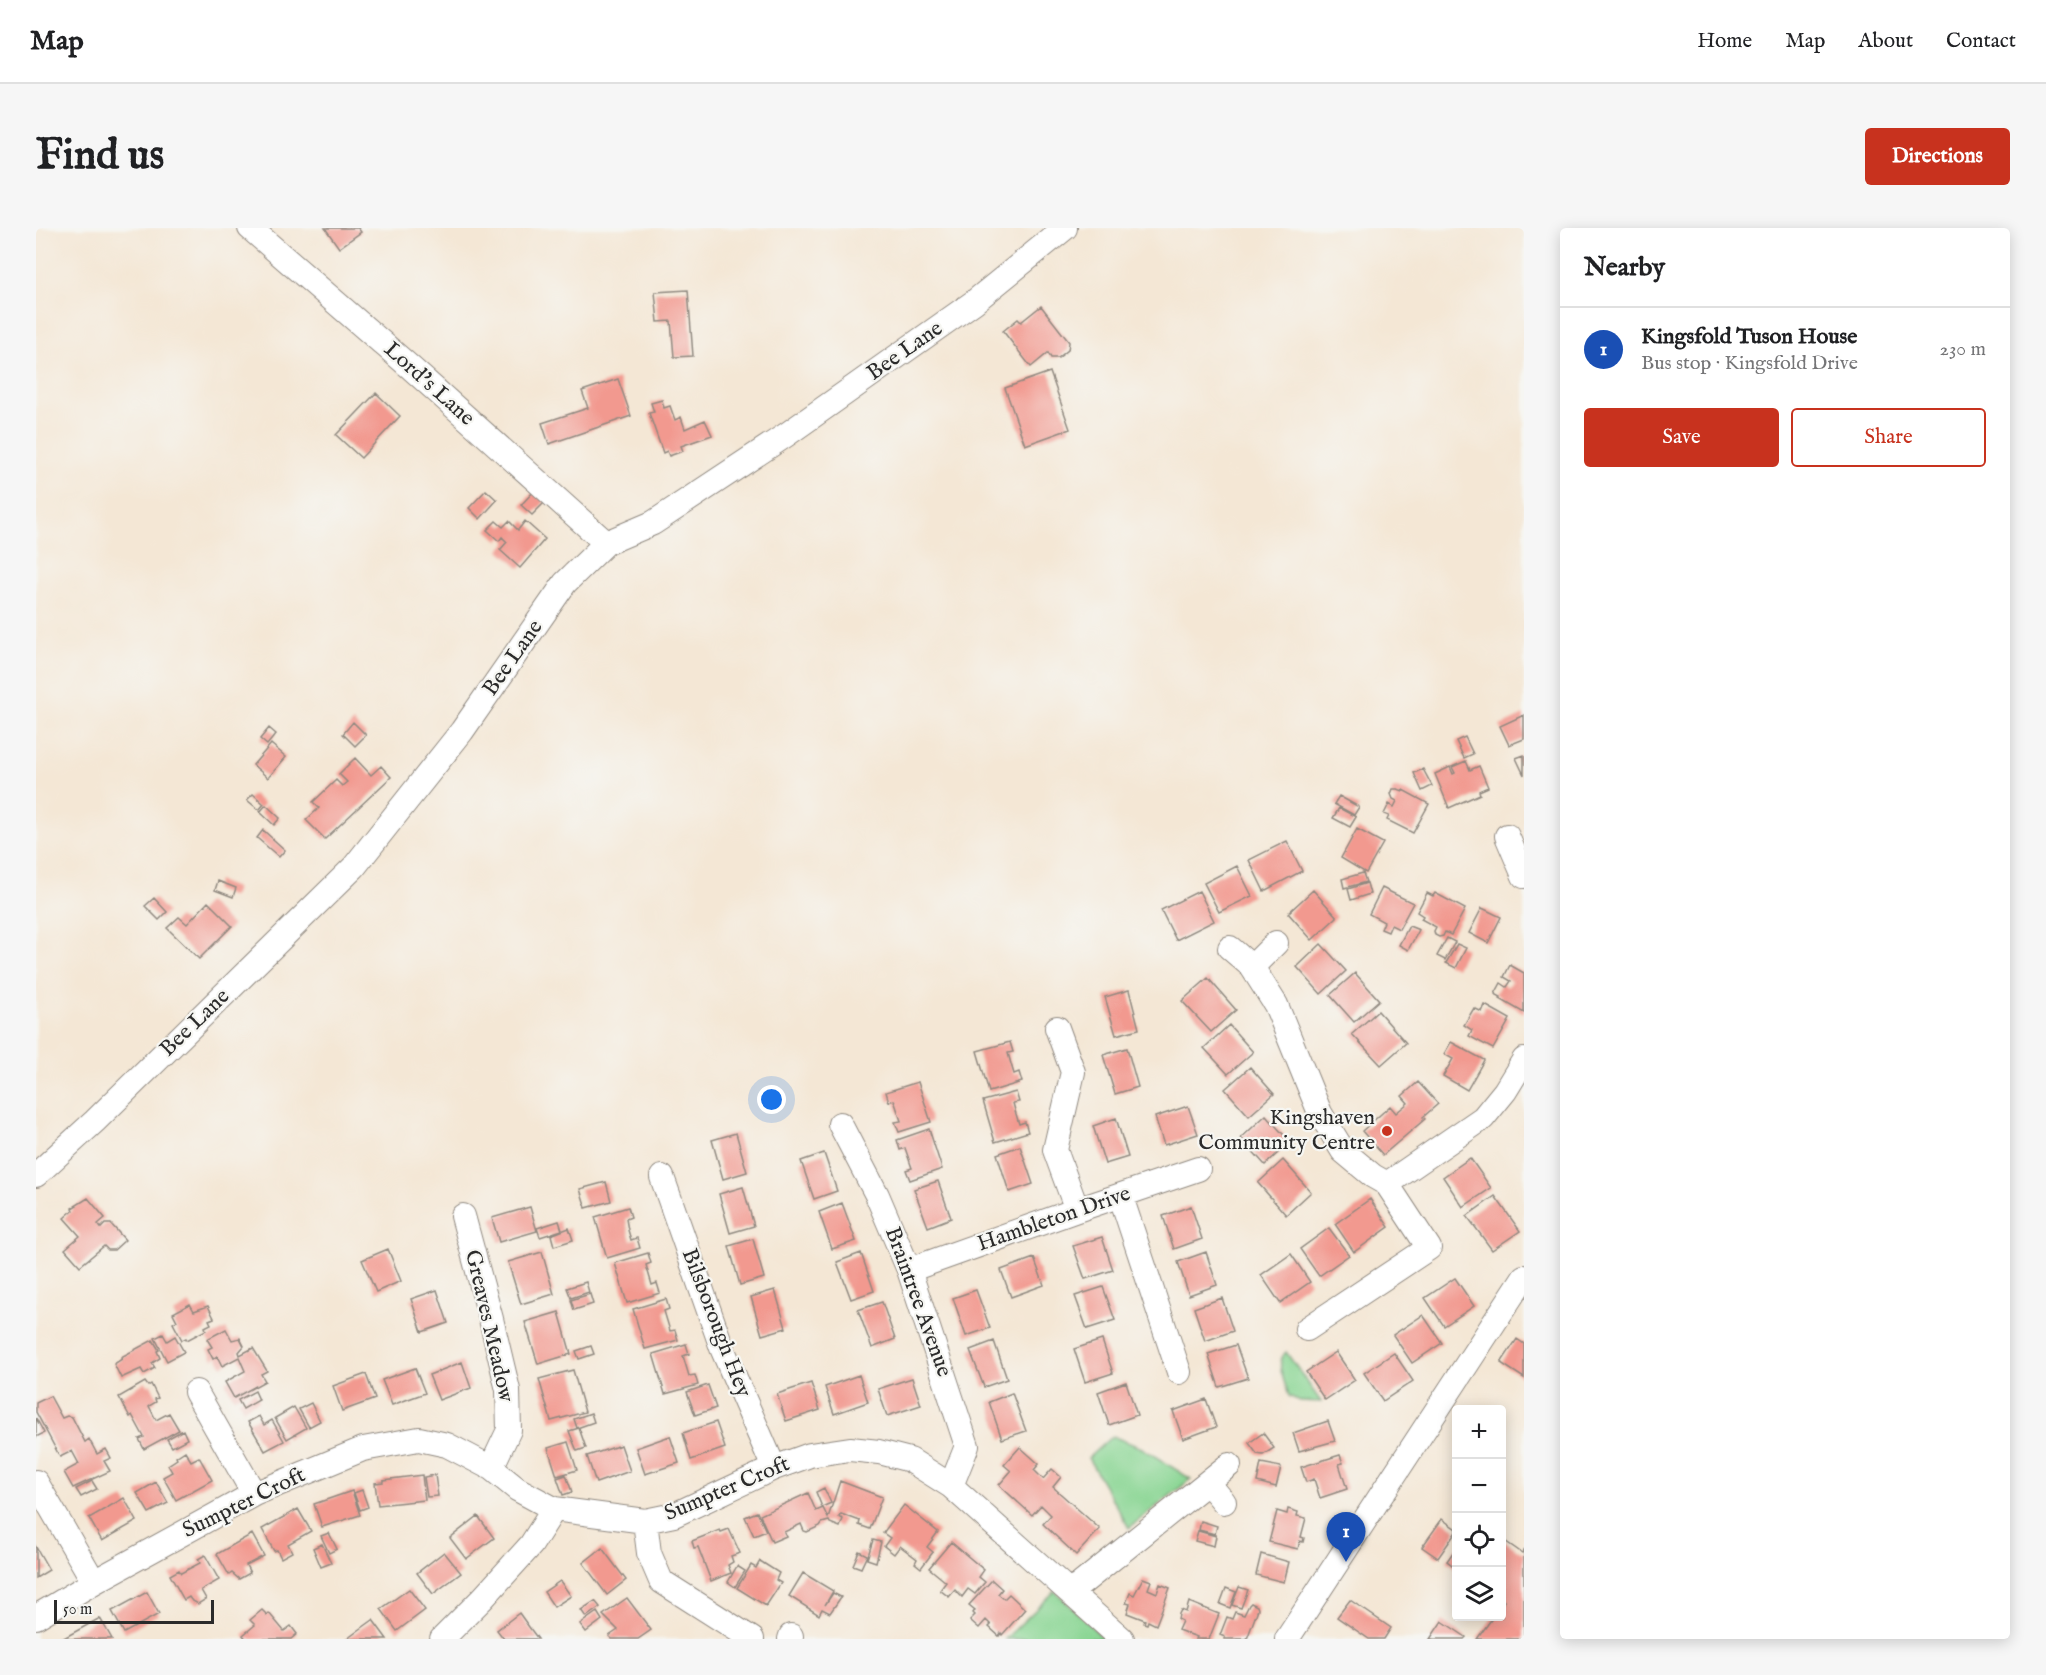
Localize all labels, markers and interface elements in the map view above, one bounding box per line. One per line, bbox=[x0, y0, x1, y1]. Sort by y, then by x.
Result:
text: Map bbox=[30, 24, 84, 59]
text: Home bbox=[1697, 28, 1752, 55]
text: Map bbox=[1785, 28, 1825, 55]
text: About bbox=[1858, 28, 1913, 55]
text: Contact bbox=[1946, 28, 2016, 55]
button: Directions bbox=[1865, 128, 2010, 185]
text: Find us bbox=[36, 130, 164, 183]
text: Nearby bbox=[1584, 251, 1665, 284]
street label: Bee Lane bbox=[862, 315, 948, 387]
text: Kingsfold Tuson House bbox=[1641, 323, 1857, 351]
street label: Lord's Lane bbox=[378, 336, 480, 432]
text: 1 bbox=[1600, 337, 1607, 362]
text: 230 m bbox=[1940, 337, 1986, 362]
text: Bus stop · Kingsfold Drive bbox=[1641, 351, 1858, 376]
button: Save bbox=[1584, 408, 1779, 467]
button: Share bbox=[1791, 408, 1986, 467]
street label: Bee Lane bbox=[477, 615, 549, 701]
street label: Bee Lane bbox=[154, 983, 236, 1063]
your location bbox=[757, 1085, 786, 1114]
place label: Kingshaven Community Centre bbox=[1198, 1104, 1375, 1157]
marker: Kingshaven Community Centre bbox=[1380, 1124, 1394, 1138]
street label: Hambleton Drive bbox=[974, 1180, 1134, 1258]
street label: Braintree Avenue bbox=[878, 1223, 958, 1381]
street label: Bilsborough Hey bbox=[675, 1245, 757, 1401]
street label: Greaves Meadow bbox=[458, 1247, 520, 1405]
map controls bbox=[1452, 1405, 1506, 1621]
button: + bbox=[1452, 1405, 1506, 1459]
street label: Sumpter Croft bbox=[660, 1450, 794, 1528]
button: − bbox=[1452, 1459, 1506, 1513]
street label: Sumpter Croft bbox=[178, 1461, 310, 1545]
pin: 1 bbox=[1326, 1512, 1366, 1562]
button: locate bbox=[1452, 1513, 1506, 1567]
button: layers bbox=[1452, 1567, 1506, 1621]
scale bar bbox=[54, 1597, 214, 1624]
text: 50 m bbox=[63, 1600, 92, 1620]

